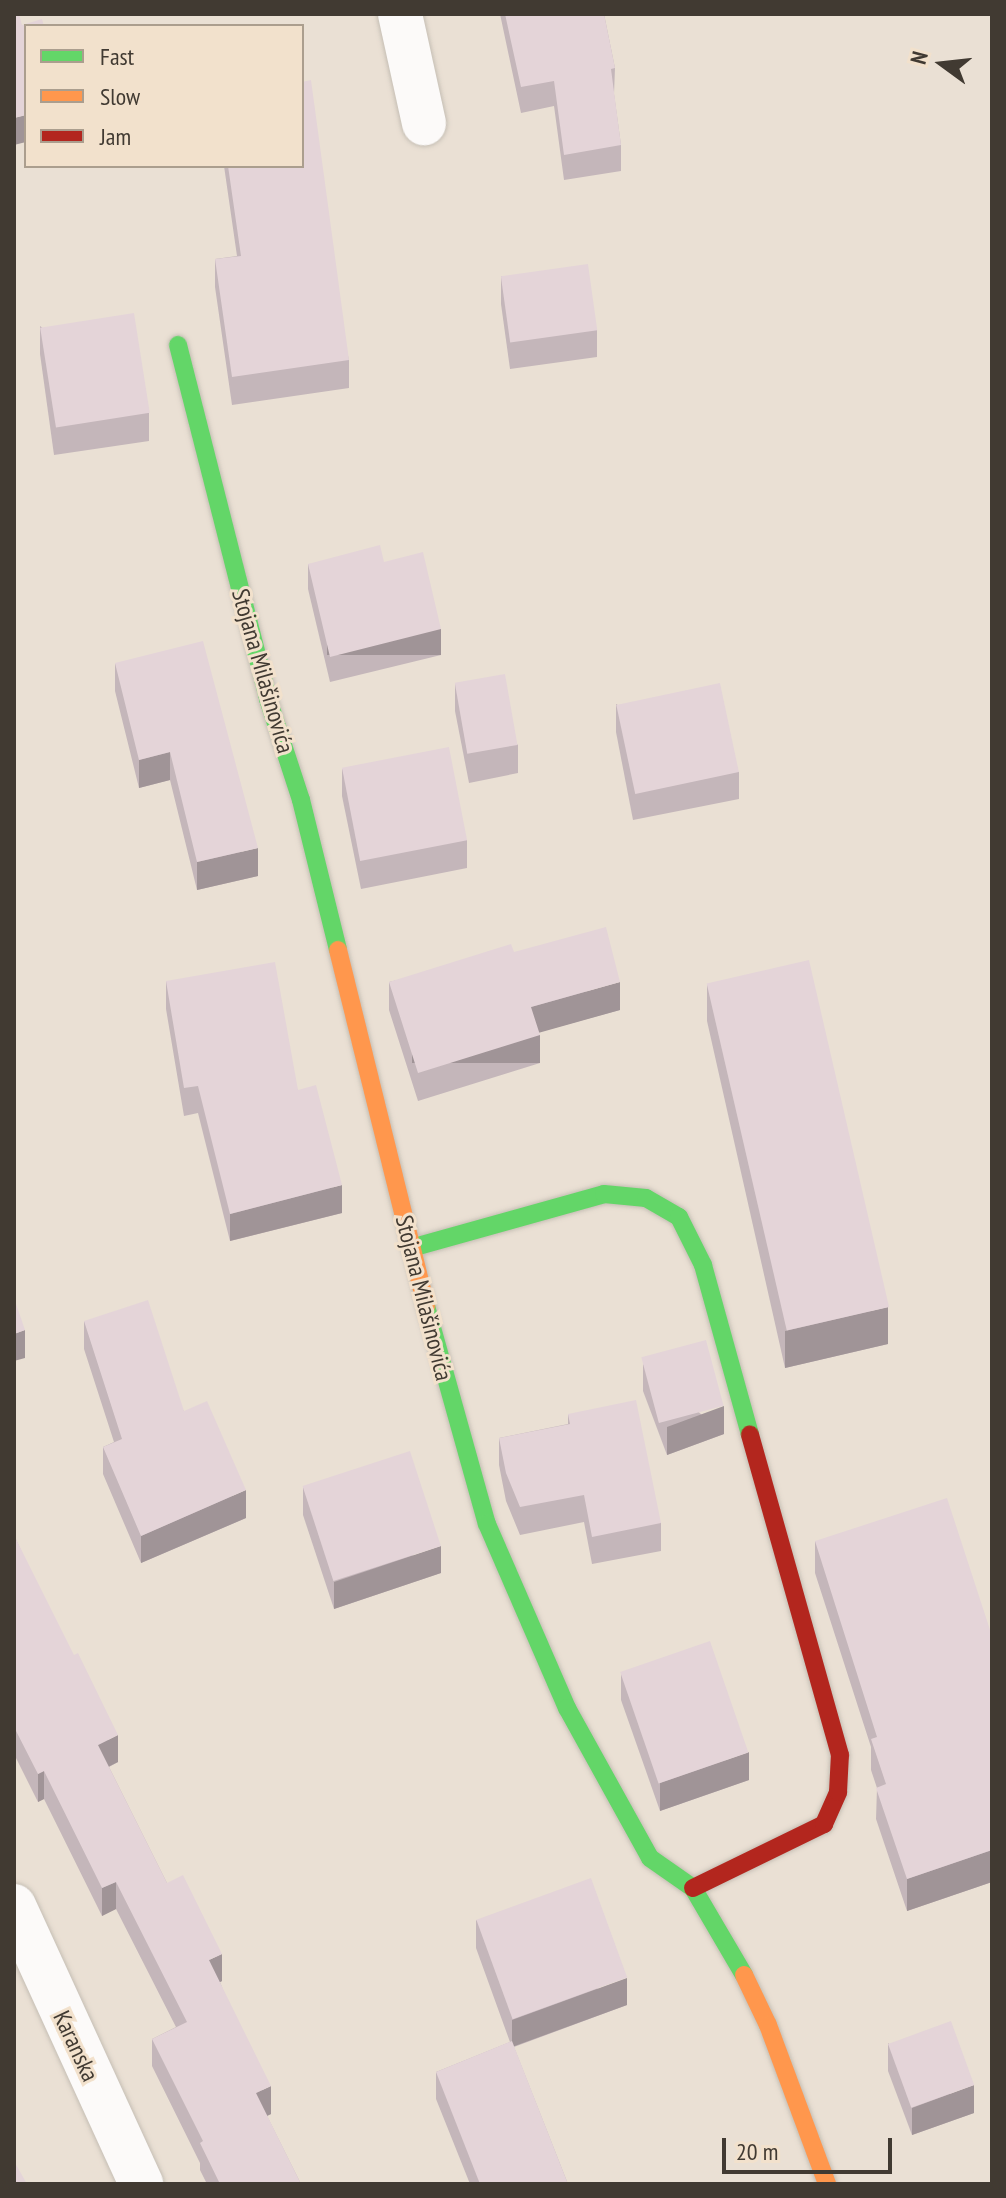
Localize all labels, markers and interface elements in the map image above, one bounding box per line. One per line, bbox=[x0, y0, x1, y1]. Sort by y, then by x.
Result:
legend bbox=[24, 24, 304, 168]
north arrow bbox=[902, 24, 982, 104]
text: Fast bbox=[100, 41, 134, 72]
text: N bbox=[904, 48, 934, 67]
text: Slow bbox=[100, 81, 140, 112]
text: Jam bbox=[100, 121, 131, 152]
street label: Stojana Milašinovića bbox=[226, 586, 300, 756]
street label: Stojana Milašinovića bbox=[390, 1212, 458, 1384]
street label: Karanska bbox=[47, 2006, 105, 2086]
scale bar bbox=[726, 2122, 896, 2172]
text: 20 m bbox=[736, 2136, 778, 2167]

